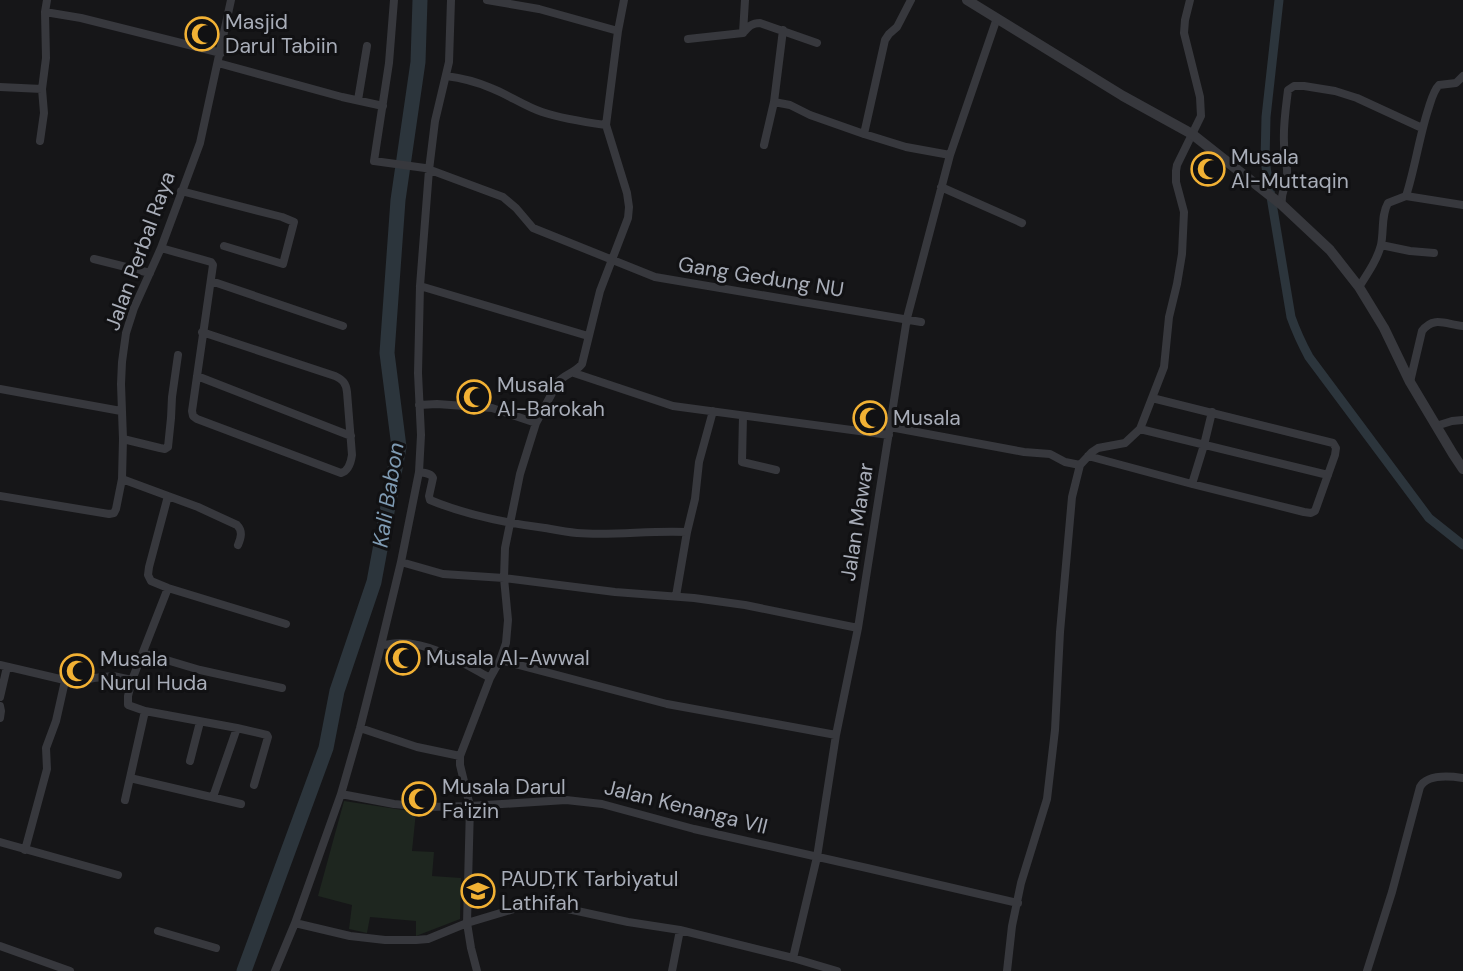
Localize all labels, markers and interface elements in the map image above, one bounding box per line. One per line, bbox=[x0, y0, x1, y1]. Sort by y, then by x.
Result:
place label: Masjid Darul Tabiin bbox=[225, 8, 338, 60]
mosque icon: Masjid Darul Tabiin bbox=[184, 16, 220, 52]
place label: Musala Al-Muttaqin bbox=[1231, 143, 1349, 195]
mosque icon: Musala Al-Muttaqin bbox=[1190, 151, 1226, 187]
street label: Jalan Perbal Raya bbox=[98, 167, 182, 335]
street label: Gang Gedung NU bbox=[676, 250, 846, 304]
place label: Musala Al-Barokah bbox=[497, 371, 605, 423]
mosque icon: Musala Al-Barokah bbox=[456, 379, 492, 415]
mosque icon: Musala bbox=[852, 400, 888, 436]
place label: Musala bbox=[893, 404, 961, 432]
water label: Kali Babon bbox=[365, 440, 411, 550]
street label: Jalan Mawar bbox=[834, 461, 880, 583]
mosque icon: Musala Al-Awwal bbox=[385, 640, 421, 676]
place label: Musala Al-Awwal bbox=[426, 644, 590, 672]
place label: Musala Nurul Huda bbox=[100, 645, 208, 697]
mosque icon: Musala Nurul Huda bbox=[59, 653, 95, 689]
place label: Musala Darul Fa'izin bbox=[442, 773, 566, 825]
street label: Jalan Kenanga VII bbox=[601, 773, 771, 841]
mosque icon: Musala Darul Fa'izin bbox=[401, 781, 437, 817]
place label: PAUD,TK Tarbiyatul Lathifah bbox=[501, 865, 679, 917]
school or university icon: PAUD,TK Tarbiyatul Lathifah bbox=[460, 873, 496, 909]

